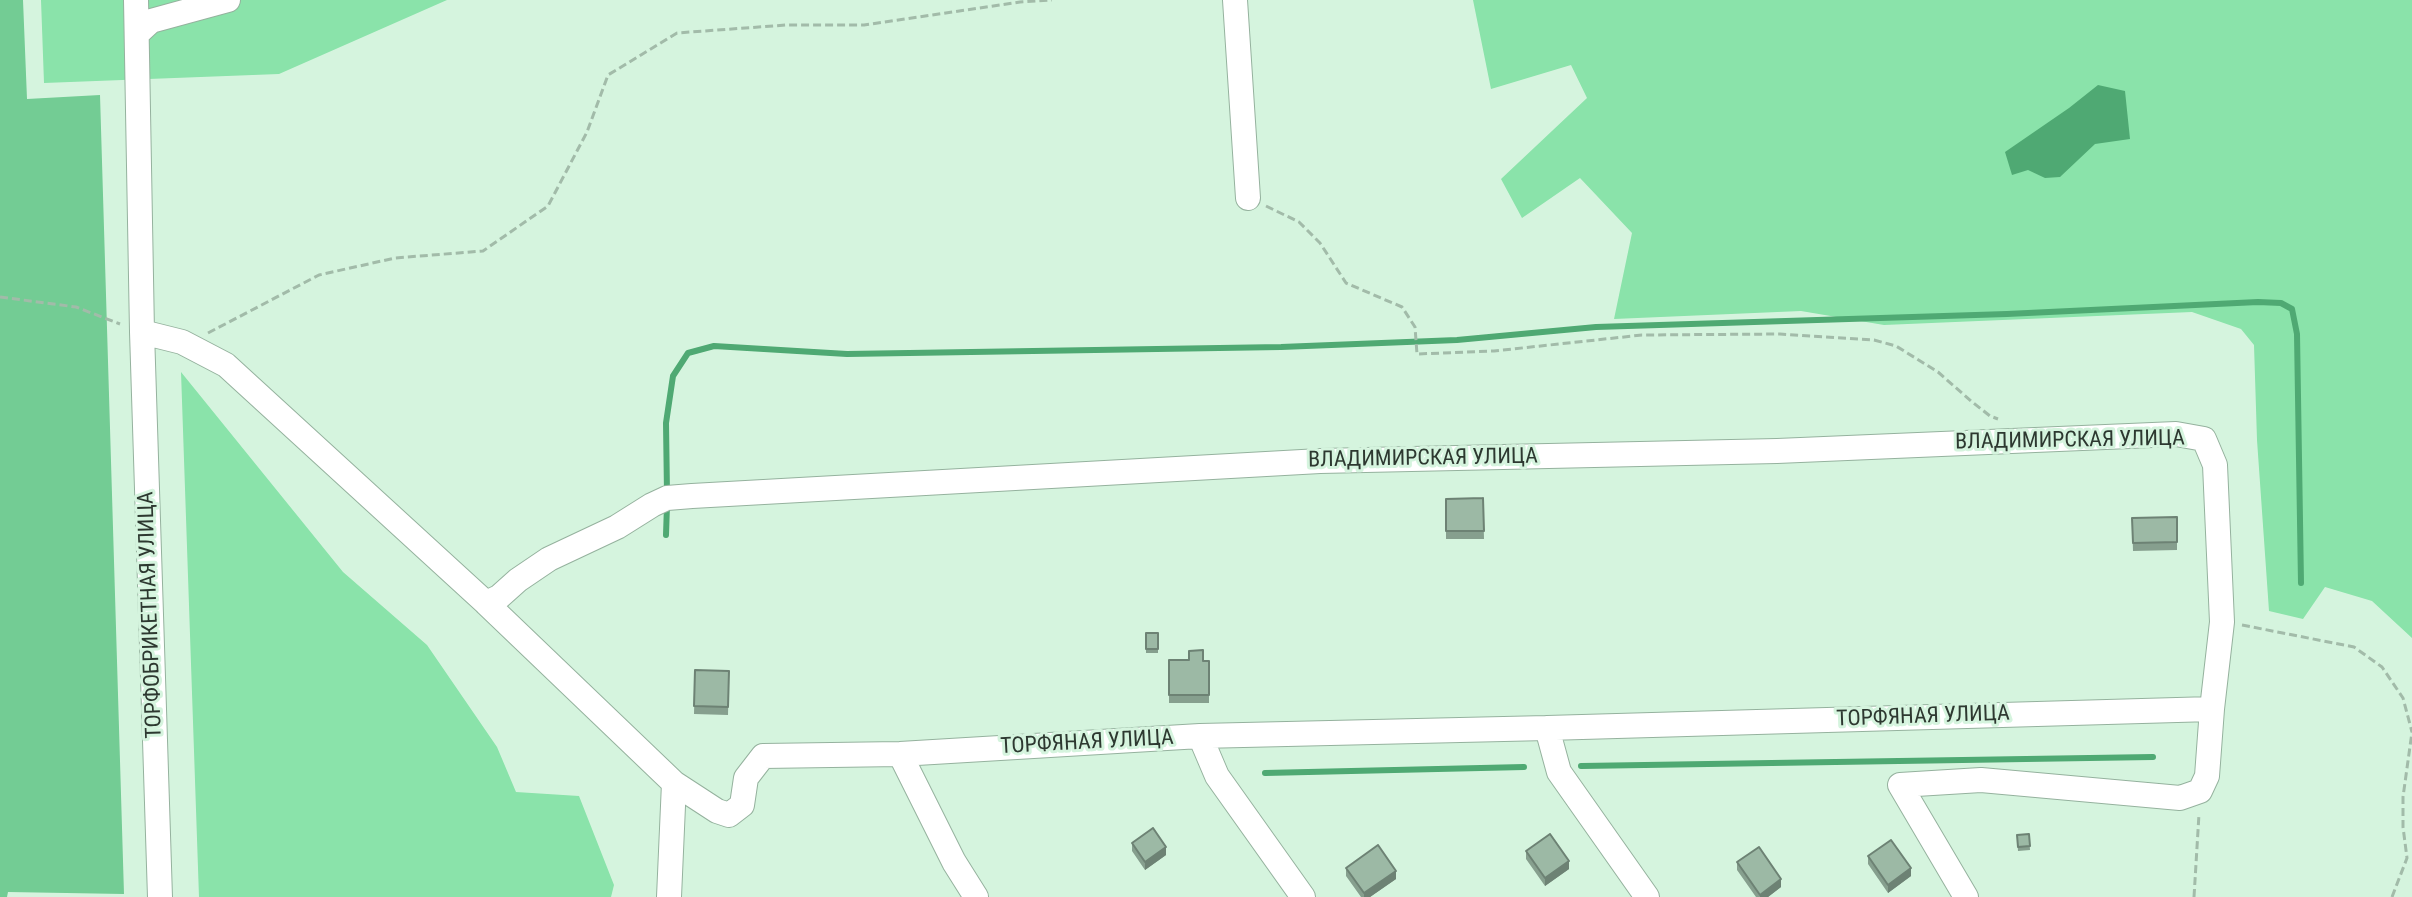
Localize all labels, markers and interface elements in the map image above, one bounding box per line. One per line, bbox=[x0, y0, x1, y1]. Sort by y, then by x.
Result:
street label: ВЛАДИМИРСКАЯ УЛИЦА bbox=[1955, 426, 2185, 456]
street label: ВЛАДИМИРСКАЯ УЛИЦА bbox=[1308, 444, 1538, 474]
street label: ТОРФОБРИКЕТНАЯ УЛИЦА bbox=[133, 491, 169, 739]
street label: ТОРФЯНАЯ УЛИЦА bbox=[1836, 701, 2010, 733]
street label: ТОРФЯНАЯ УЛИЦА bbox=[1000, 725, 1174, 761]

